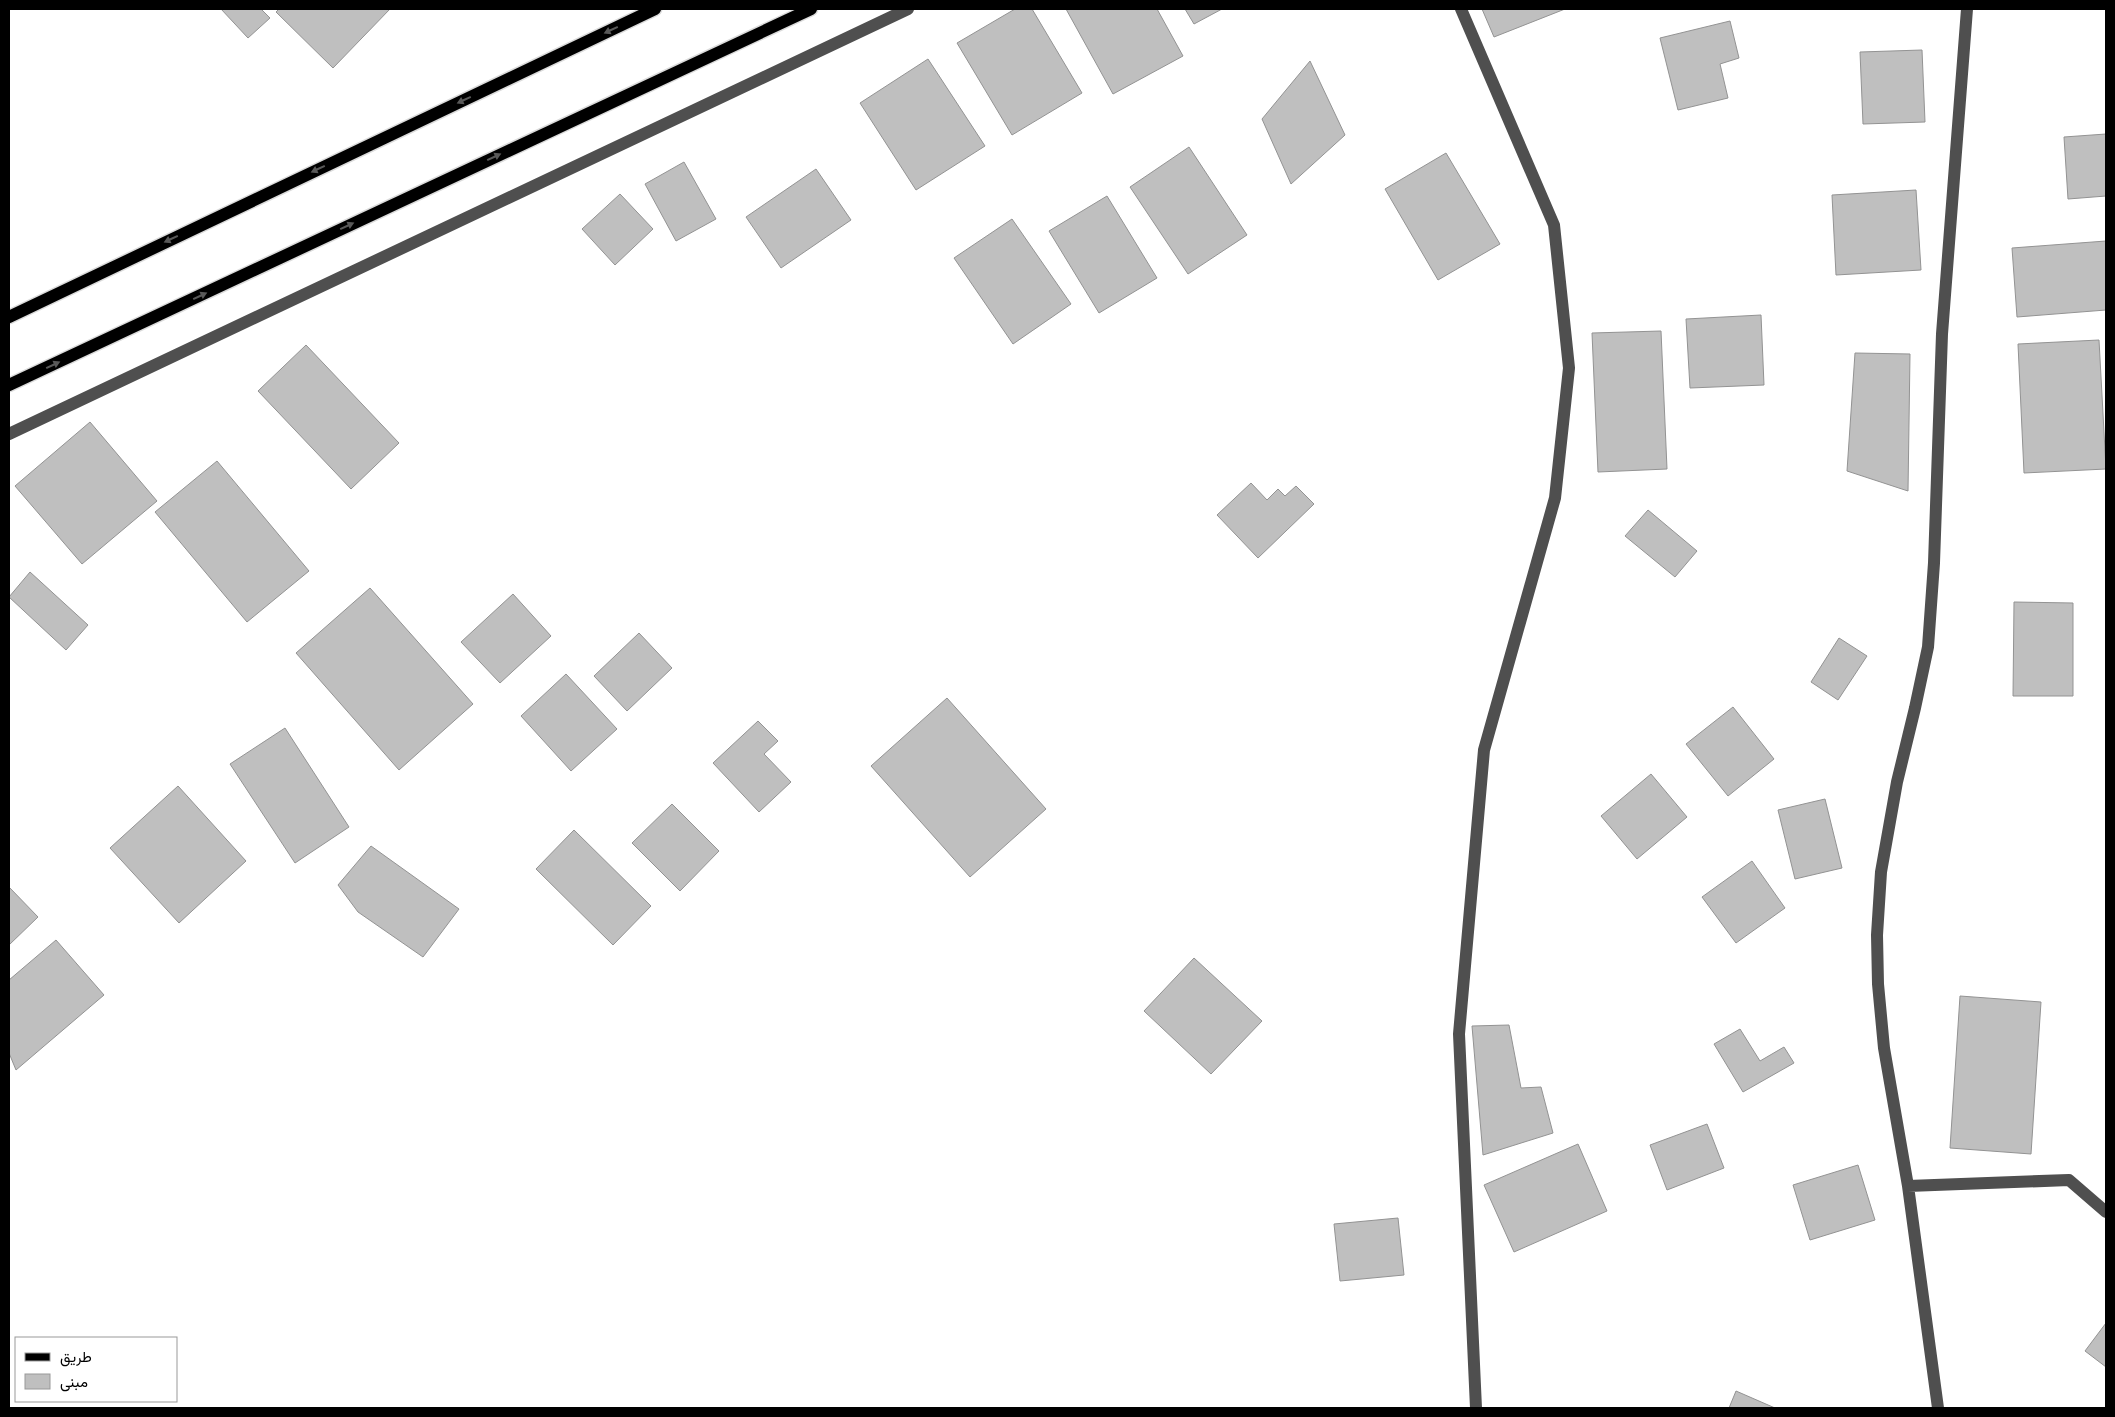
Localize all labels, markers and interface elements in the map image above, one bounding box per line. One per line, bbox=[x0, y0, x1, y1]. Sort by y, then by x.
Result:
one-way arrow bbox=[604, 26, 618, 34]
one-way arrow bbox=[457, 95, 472, 104]
one-way arrow bbox=[487, 153, 501, 161]
one-way arrow bbox=[311, 166, 325, 174]
one-way arrow bbox=[340, 222, 354, 230]
one-way arrow bbox=[164, 236, 178, 244]
one-way arrow bbox=[193, 291, 207, 299]
one-way arrow bbox=[46, 360, 60, 368]
legend bbox=[15, 1337, 178, 1402]
text: طريق bbox=[60, 1348, 92, 1367]
text: مبنى bbox=[60, 1373, 88, 1392]

